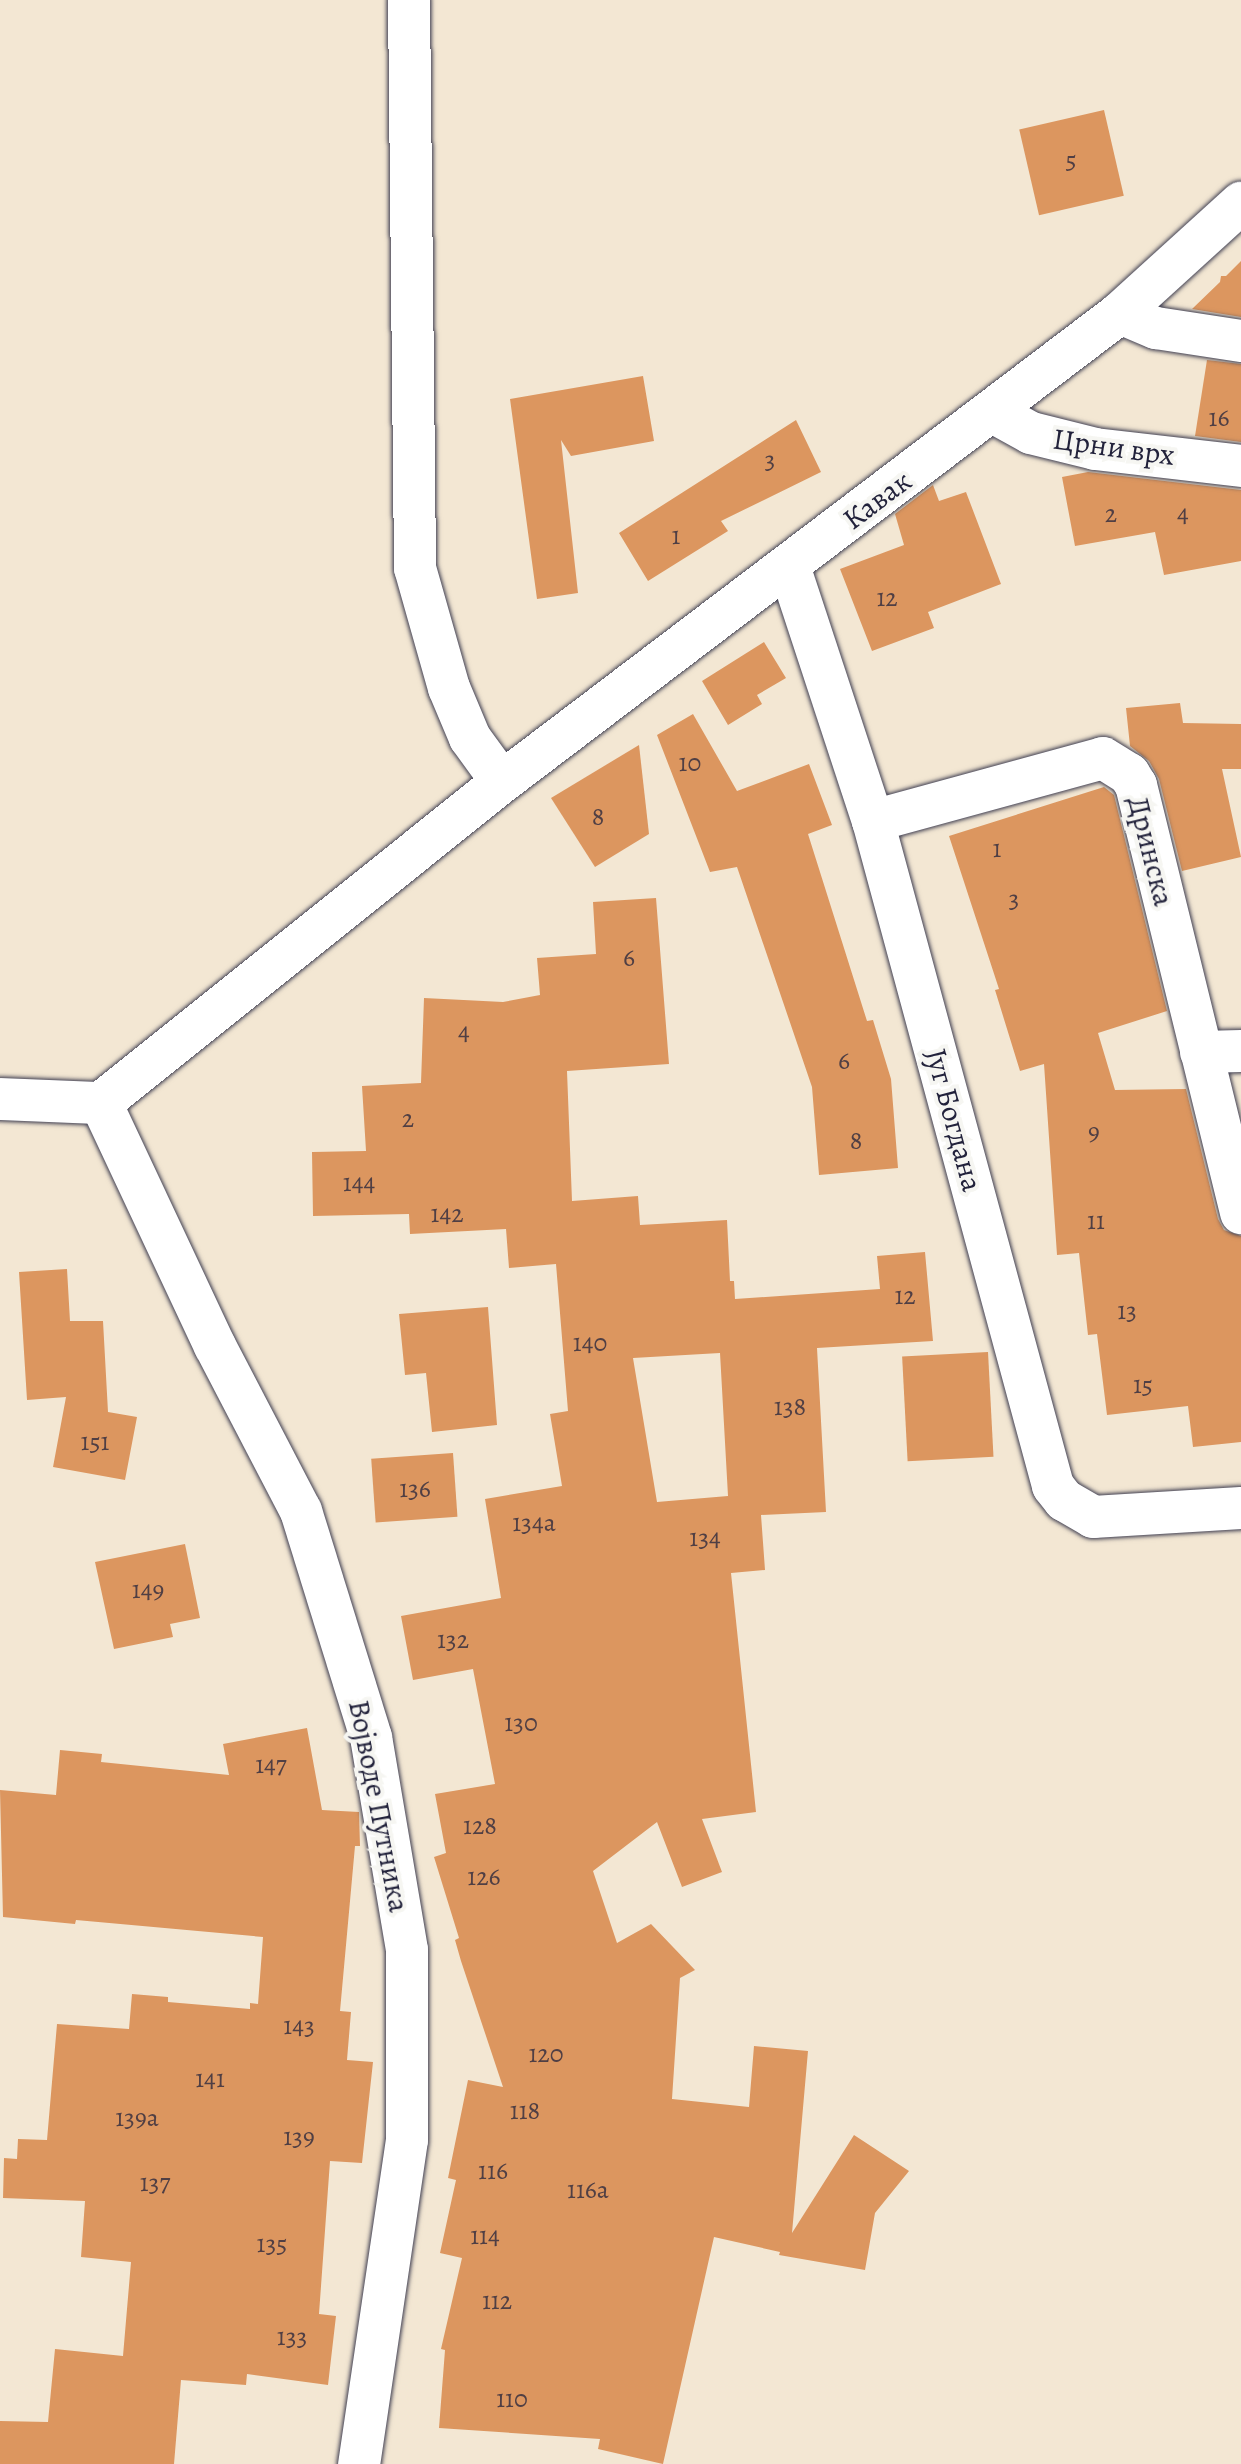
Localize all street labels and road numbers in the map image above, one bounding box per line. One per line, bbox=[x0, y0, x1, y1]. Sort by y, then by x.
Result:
street label: Црни врх bbox=[1051, 421, 1177, 473]
street label: Кавак bbox=[836, 463, 918, 537]
street label: Дринска bbox=[1120, 792, 1182, 910]
street label: Југ Богдана bbox=[918, 1045, 990, 1195]
street label: Војводе Путника bbox=[341, 1697, 417, 1915]

